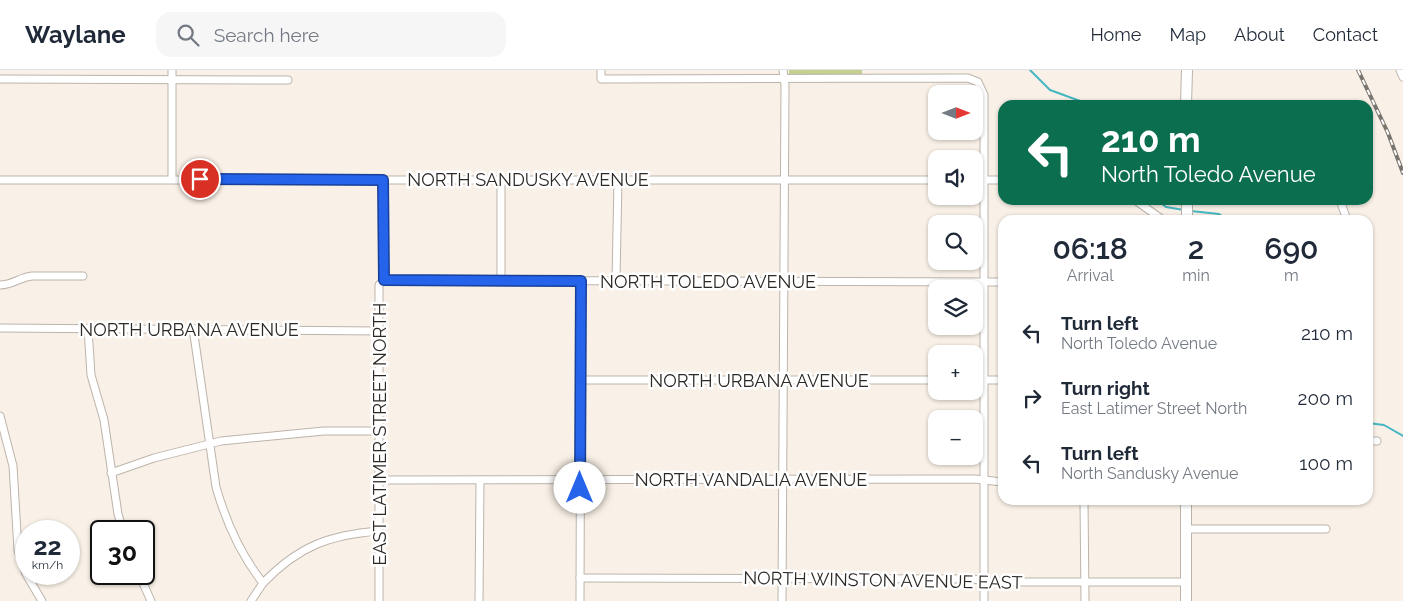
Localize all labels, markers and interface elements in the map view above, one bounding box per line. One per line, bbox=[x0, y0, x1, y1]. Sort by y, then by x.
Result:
search box bbox=[156, 12, 506, 57]
text: Waylane bbox=[25, 20, 126, 49]
icon: search bbox=[174, 21, 202, 49]
text: Search here bbox=[214, 24, 319, 46]
text: Home bbox=[1090, 24, 1141, 45]
text: Map bbox=[1169, 24, 1206, 45]
text: About bbox=[1234, 24, 1285, 45]
text: Contact bbox=[1313, 24, 1378, 45]
north arrow bbox=[928, 85, 982, 140]
map controls bbox=[928, 85, 983, 465]
text: 210 m bbox=[1101, 119, 1201, 160]
icon: left bbox=[1018, 120, 1083, 185]
button: sound bbox=[928, 150, 983, 205]
pin bbox=[179, 158, 221, 200]
text: North Toledo Avenue bbox=[1101, 161, 1316, 187]
icon: arrive bbox=[186, 165, 214, 193]
street label: NORTH SANDUSKY AVENUE bbox=[407, 169, 649, 190]
button: search bbox=[928, 215, 983, 270]
text: 06:18 bbox=[1052, 231, 1128, 266]
text: 2 bbox=[1188, 231, 1204, 266]
text: 690 bbox=[1264, 231, 1319, 266]
text: Arrival bbox=[1067, 266, 1114, 285]
text: min bbox=[1182, 266, 1210, 285]
text: m bbox=[1284, 266, 1299, 285]
street label: NORTH TOLEDO AVENUE bbox=[600, 271, 816, 292]
button: layers bbox=[928, 280, 983, 335]
street label: EAST LATIMER STREET NORTH bbox=[369, 303, 390, 565]
text: Turn left bbox=[1061, 312, 1138, 334]
street label: NORTH URBANA AVENUE bbox=[79, 319, 299, 340]
icon: left bbox=[1018, 319, 1046, 347]
text: 210 m bbox=[1301, 322, 1353, 344]
text: North Toledo Avenue bbox=[1061, 334, 1217, 353]
button: + bbox=[928, 345, 983, 400]
street label: NORTH URBANA AVENUE bbox=[649, 370, 869, 391]
text: Turn right bbox=[1061, 377, 1150, 399]
icon: right bbox=[1018, 384, 1046, 412]
text: 200 m bbox=[1298, 387, 1353, 409]
text: East Latimer Street North bbox=[1061, 399, 1247, 418]
button: − bbox=[928, 410, 983, 465]
text: Turn left bbox=[1061, 442, 1138, 464]
icon: left bbox=[1018, 449, 1046, 477]
text: 100 m bbox=[1299, 452, 1353, 474]
position arrow bbox=[553, 461, 605, 513]
text: North Sandusky Avenue bbox=[1061, 464, 1239, 483]
street label: NORTH VANDALIA AVENUE bbox=[635, 469, 867, 490]
speed limit sign: 30 bbox=[90, 520, 155, 585]
text: 22 bbox=[33, 531, 62, 561]
text: km/h bbox=[32, 558, 63, 572]
street label: NORTH WINSTON AVENUE EAST bbox=[743, 567, 1023, 593]

